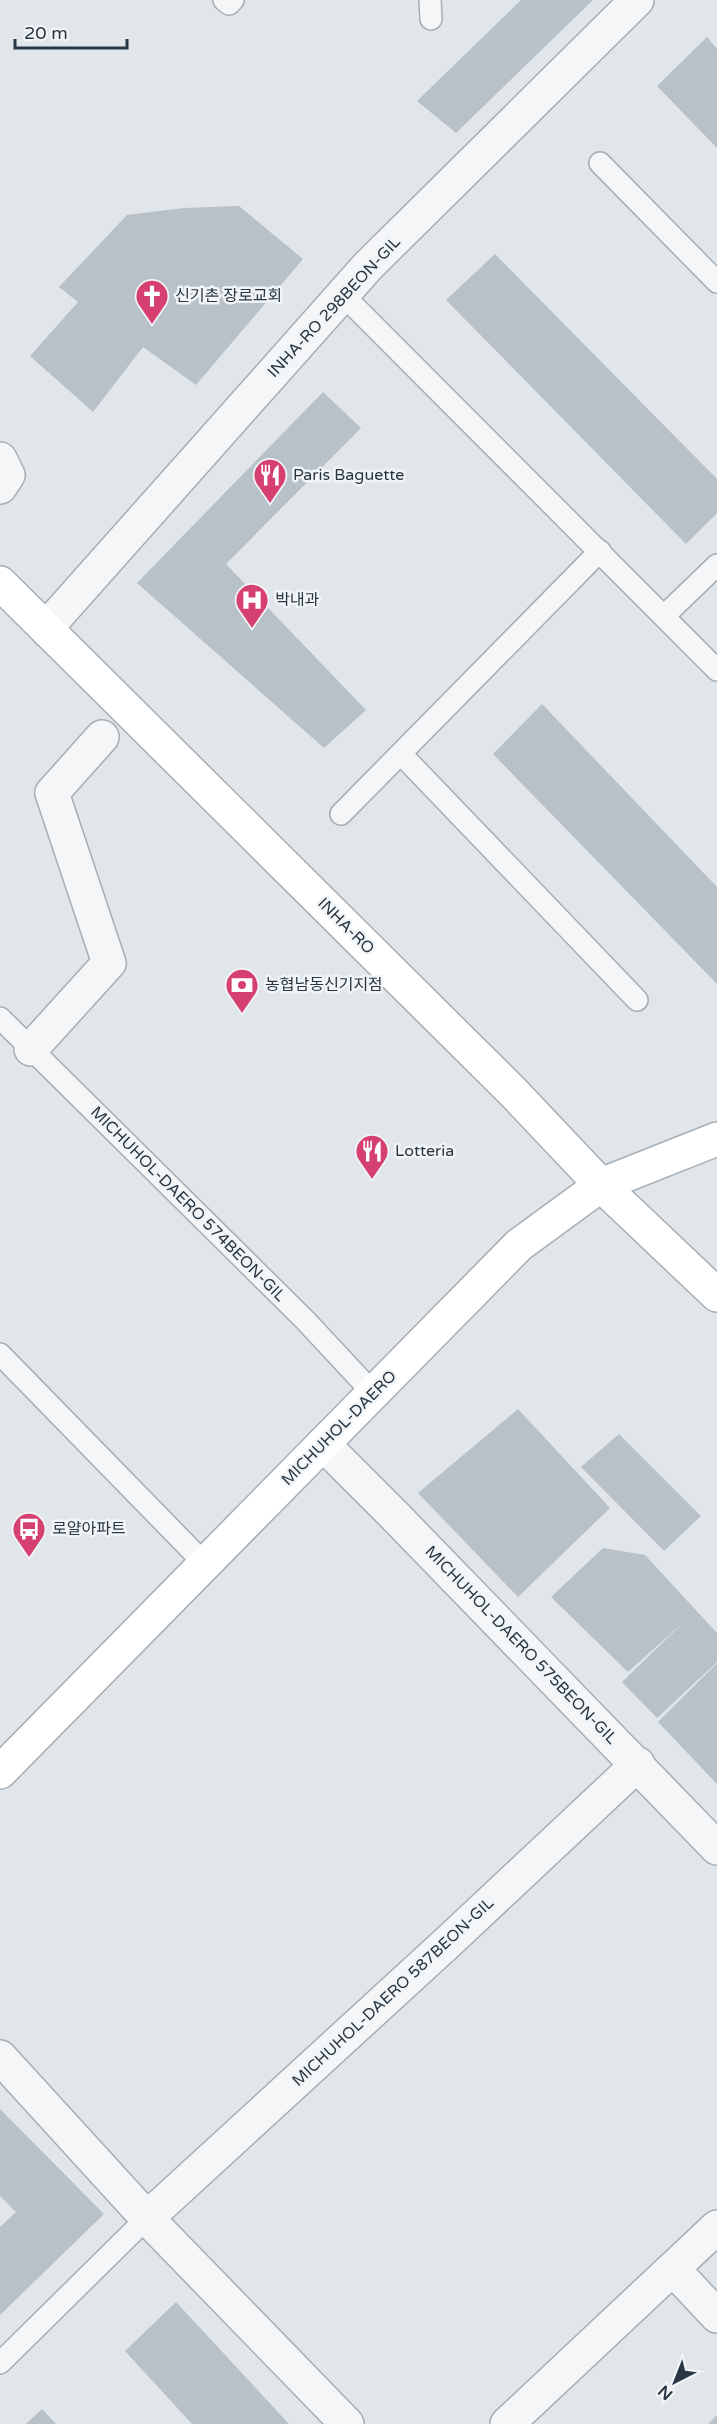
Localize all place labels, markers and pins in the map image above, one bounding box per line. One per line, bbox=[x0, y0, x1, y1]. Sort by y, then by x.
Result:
church icon: 신기촌 장로교회 bbox=[134, 278, 170, 325]
place label: 신기촌 장로교회 bbox=[175, 286, 282, 306]
restaurant icon: Paris Baguette bbox=[252, 457, 288, 504]
place label: Paris Baguette bbox=[293, 465, 404, 485]
hospital icon: 박내과 bbox=[234, 582, 270, 629]
place label: 박내과 bbox=[275, 590, 319, 610]
bank icon: 농협남동신기지점 bbox=[224, 967, 260, 1014]
place label: 농협남동신기지점 bbox=[265, 975, 383, 995]
restaurant icon: Lotteria bbox=[354, 1133, 390, 1180]
place label: Lotteria bbox=[395, 1141, 454, 1161]
bus stop icon: 로얄아파트 bbox=[11, 1511, 47, 1558]
place label: 로얄아파트 bbox=[52, 1519, 126, 1539]

